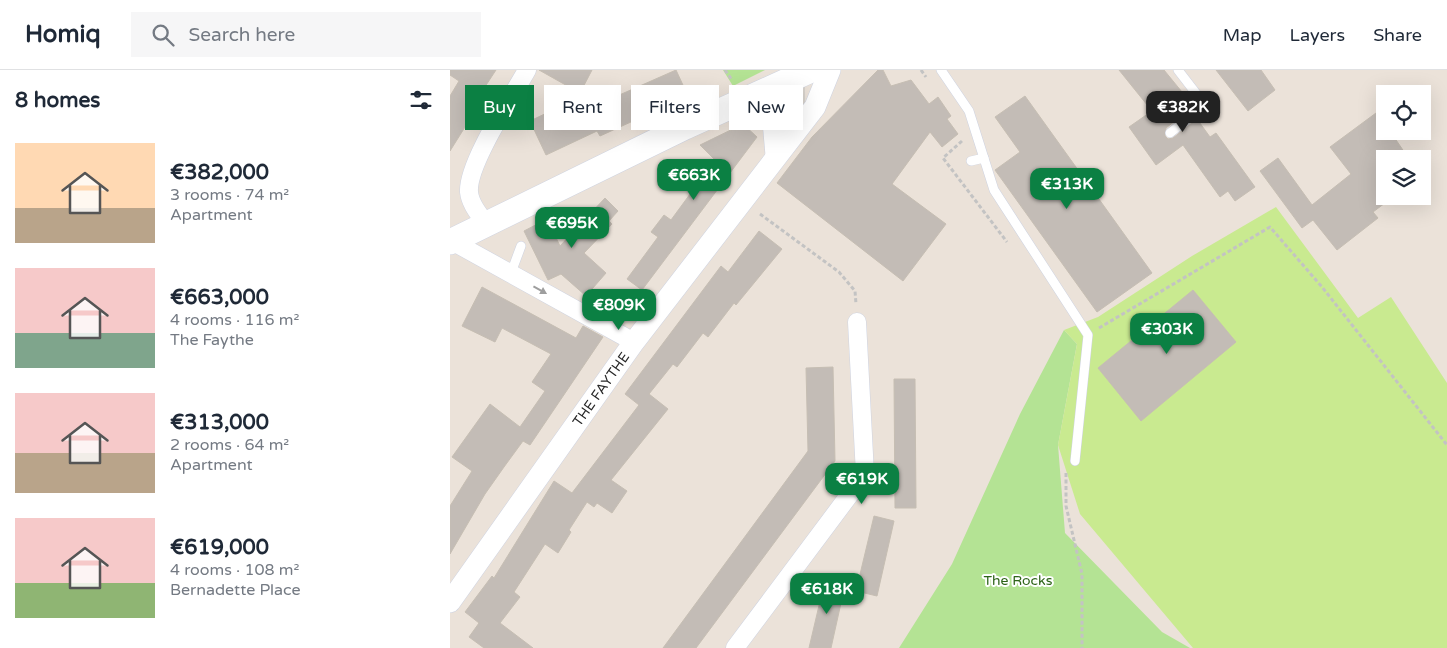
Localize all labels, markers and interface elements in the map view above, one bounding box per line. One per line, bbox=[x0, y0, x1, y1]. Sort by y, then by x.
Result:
search box bbox=[131, 12, 481, 57]
text: Homiq bbox=[25, 20, 101, 49]
icon: search bbox=[149, 21, 177, 49]
text: Search here bbox=[189, 24, 295, 46]
text: Map bbox=[1223, 24, 1262, 46]
text: Layers bbox=[1290, 24, 1345, 46]
text: Share bbox=[1373, 24, 1422, 46]
chip: Buy bbox=[465, 85, 534, 130]
chip: Rent bbox=[544, 85, 621, 130]
chip: Filters bbox=[631, 85, 719, 130]
chip: New bbox=[729, 85, 803, 130]
map controls bbox=[1376, 85, 1431, 205]
button: locate bbox=[1376, 85, 1431, 140]
icon: filters bbox=[407, 86, 435, 114]
text: 8 homes bbox=[15, 88, 100, 113]
pin: €382K bbox=[1148, 90, 1218, 133]
text: €382K bbox=[1157, 97, 1209, 117]
button: layers bbox=[1376, 150, 1431, 205]
pin: €663K bbox=[659, 158, 729, 201]
text: €382,000 bbox=[170, 160, 269, 185]
icon: home bbox=[55, 163, 115, 223]
text: €663K bbox=[668, 165, 720, 185]
pin: €313K bbox=[1032, 168, 1102, 210]
text: €313K bbox=[1041, 174, 1093, 194]
text: 3 rooms · 74 m² bbox=[170, 185, 289, 205]
text: Apartment bbox=[170, 205, 253, 225]
pin: €695K bbox=[537, 206, 607, 249]
text: €695K bbox=[546, 213, 598, 233]
text: €663,000 bbox=[170, 285, 269, 310]
one-way arrow bbox=[533, 286, 548, 294]
icon: home bbox=[55, 288, 115, 348]
pin: €809K bbox=[584, 288, 654, 331]
text: €809K bbox=[593, 295, 645, 315]
text: 4 rooms · 116 m² bbox=[170, 310, 299, 330]
pin: €303K bbox=[1132, 312, 1202, 355]
text: €303K bbox=[1141, 319, 1193, 339]
text: The Faythe bbox=[170, 330, 254, 350]
street label: THE FAYTHE bbox=[569, 349, 633, 430]
text: €313,000 bbox=[170, 410, 269, 435]
icon: home bbox=[55, 413, 115, 473]
text: 2 rooms · 64 m² bbox=[170, 435, 289, 455]
text: Apartment bbox=[170, 455, 253, 475]
pin: €619K bbox=[827, 462, 897, 505]
text: €619K bbox=[836, 469, 888, 489]
text: €619,000 bbox=[170, 535, 269, 560]
icon: home bbox=[55, 538, 115, 598]
text: 4 rooms · 108 m² bbox=[170, 560, 299, 580]
pin: €618K bbox=[792, 572, 862, 615]
park label: The Rocks bbox=[984, 572, 1053, 589]
text: €618K bbox=[801, 579, 853, 599]
text: Bernadette Place bbox=[170, 580, 301, 600]

